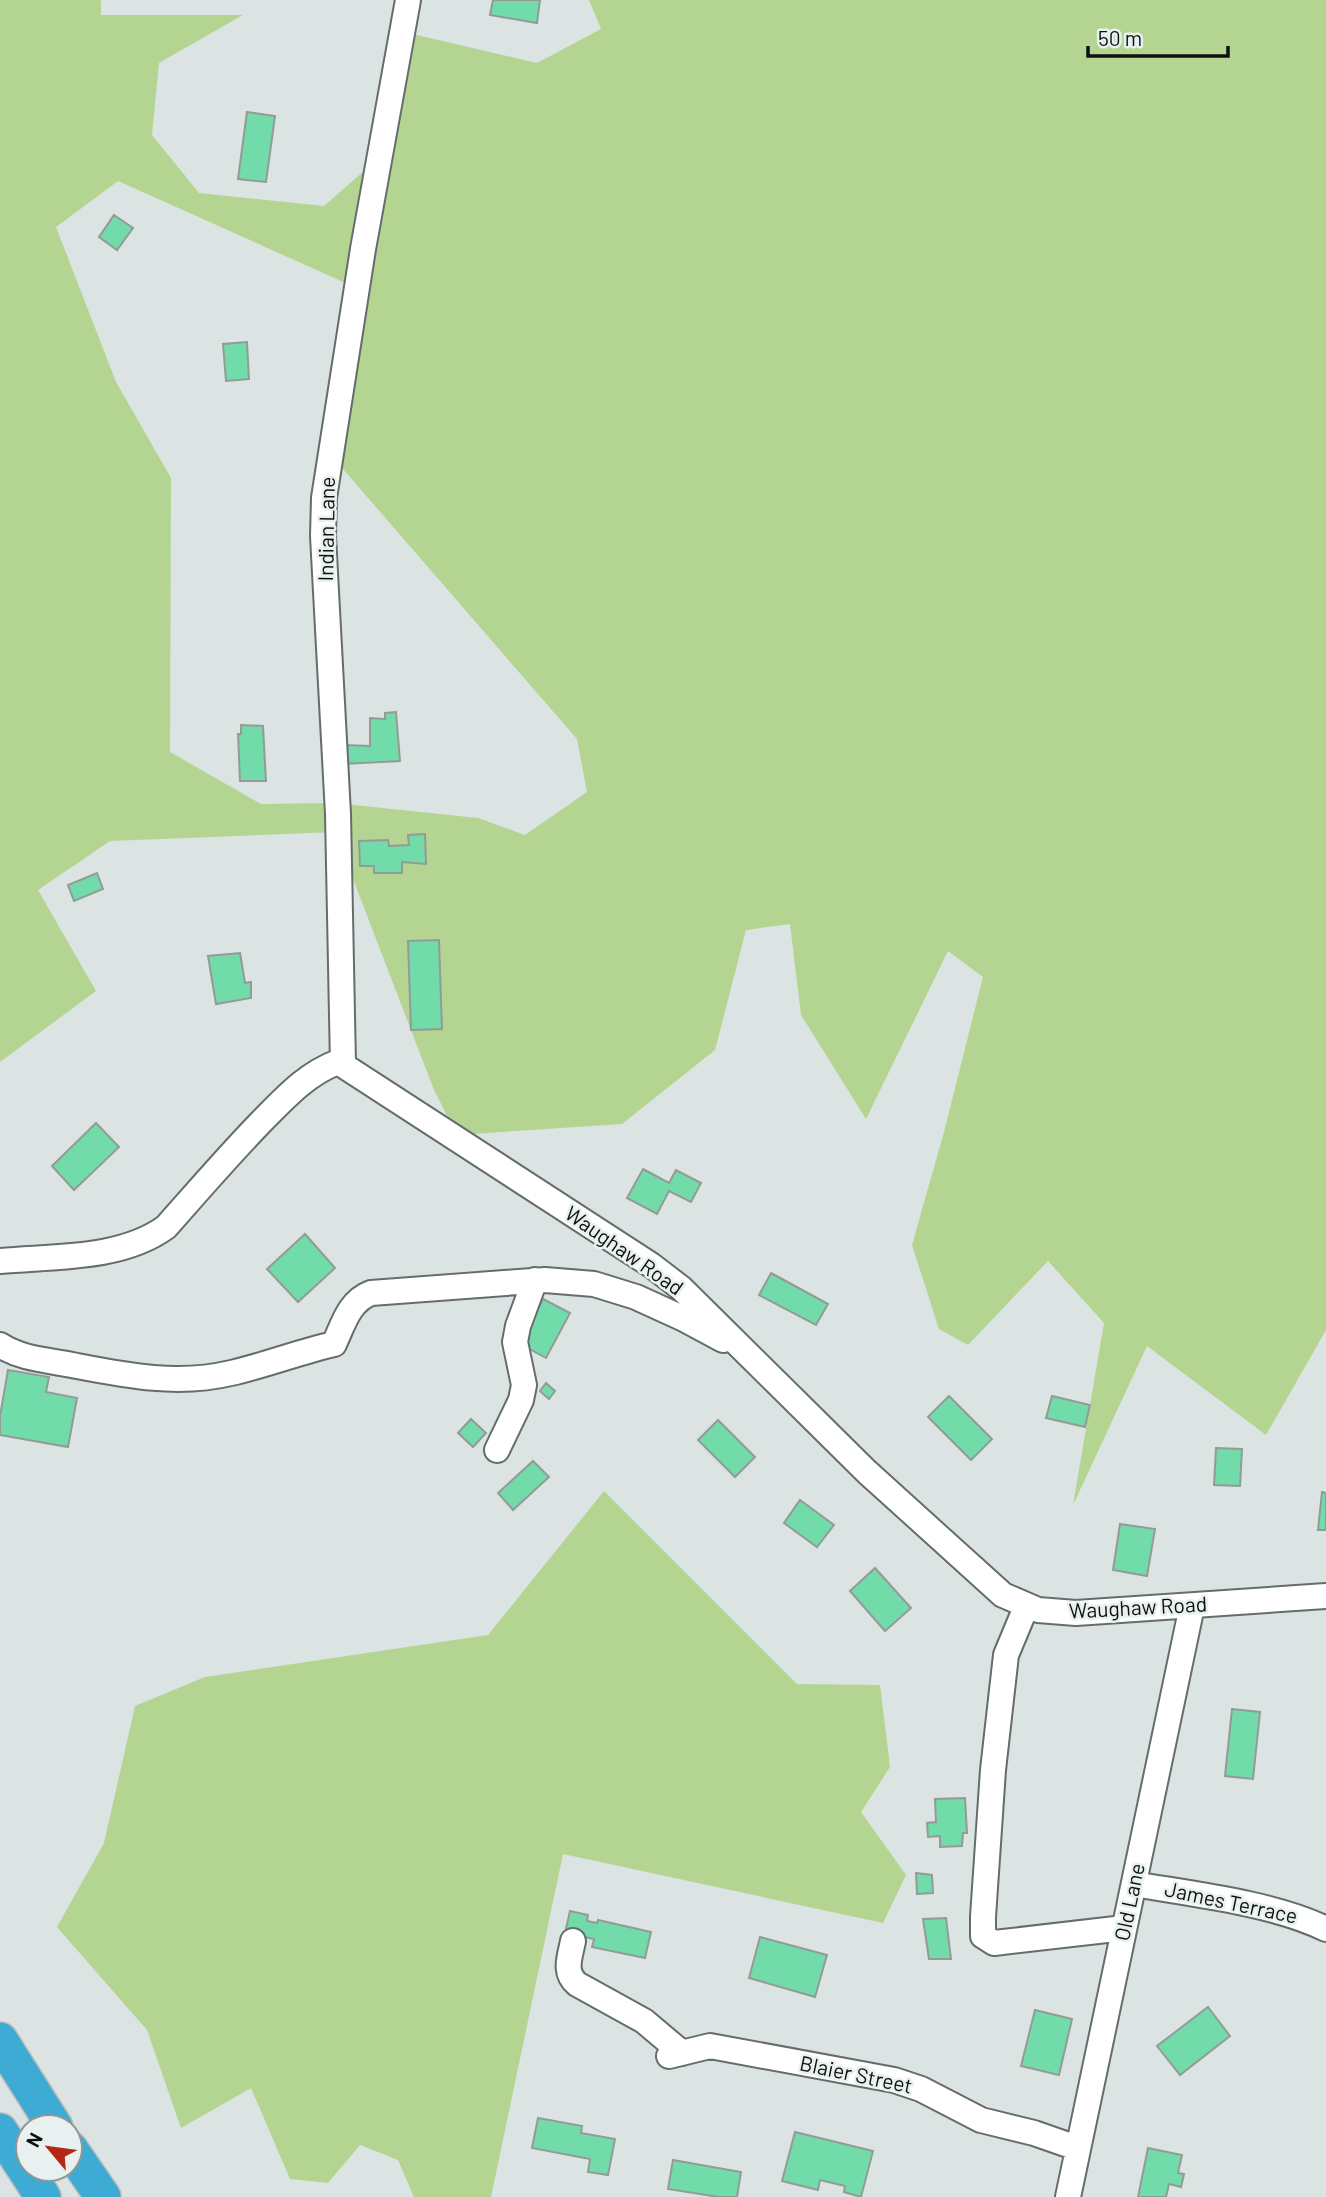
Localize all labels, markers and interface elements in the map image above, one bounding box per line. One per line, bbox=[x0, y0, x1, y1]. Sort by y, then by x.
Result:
scale bar bbox=[1088, 14, 1228, 58]
text: 50 m bbox=[1098, 25, 1142, 50]
street label: Indian Lane bbox=[312, 476, 339, 582]
street label: Waughaw Road bbox=[561, 1200, 689, 1300]
street label: Waughaw Road bbox=[1068, 1590, 1208, 1623]
street label: Old Lane bbox=[1108, 1861, 1149, 1943]
street label: James Terrace bbox=[1163, 1875, 1300, 1928]
street label: Blaier Street bbox=[798, 2049, 915, 2098]
north arrow bbox=[14, 2113, 84, 2183]
text: N bbox=[21, 2128, 47, 2151]

